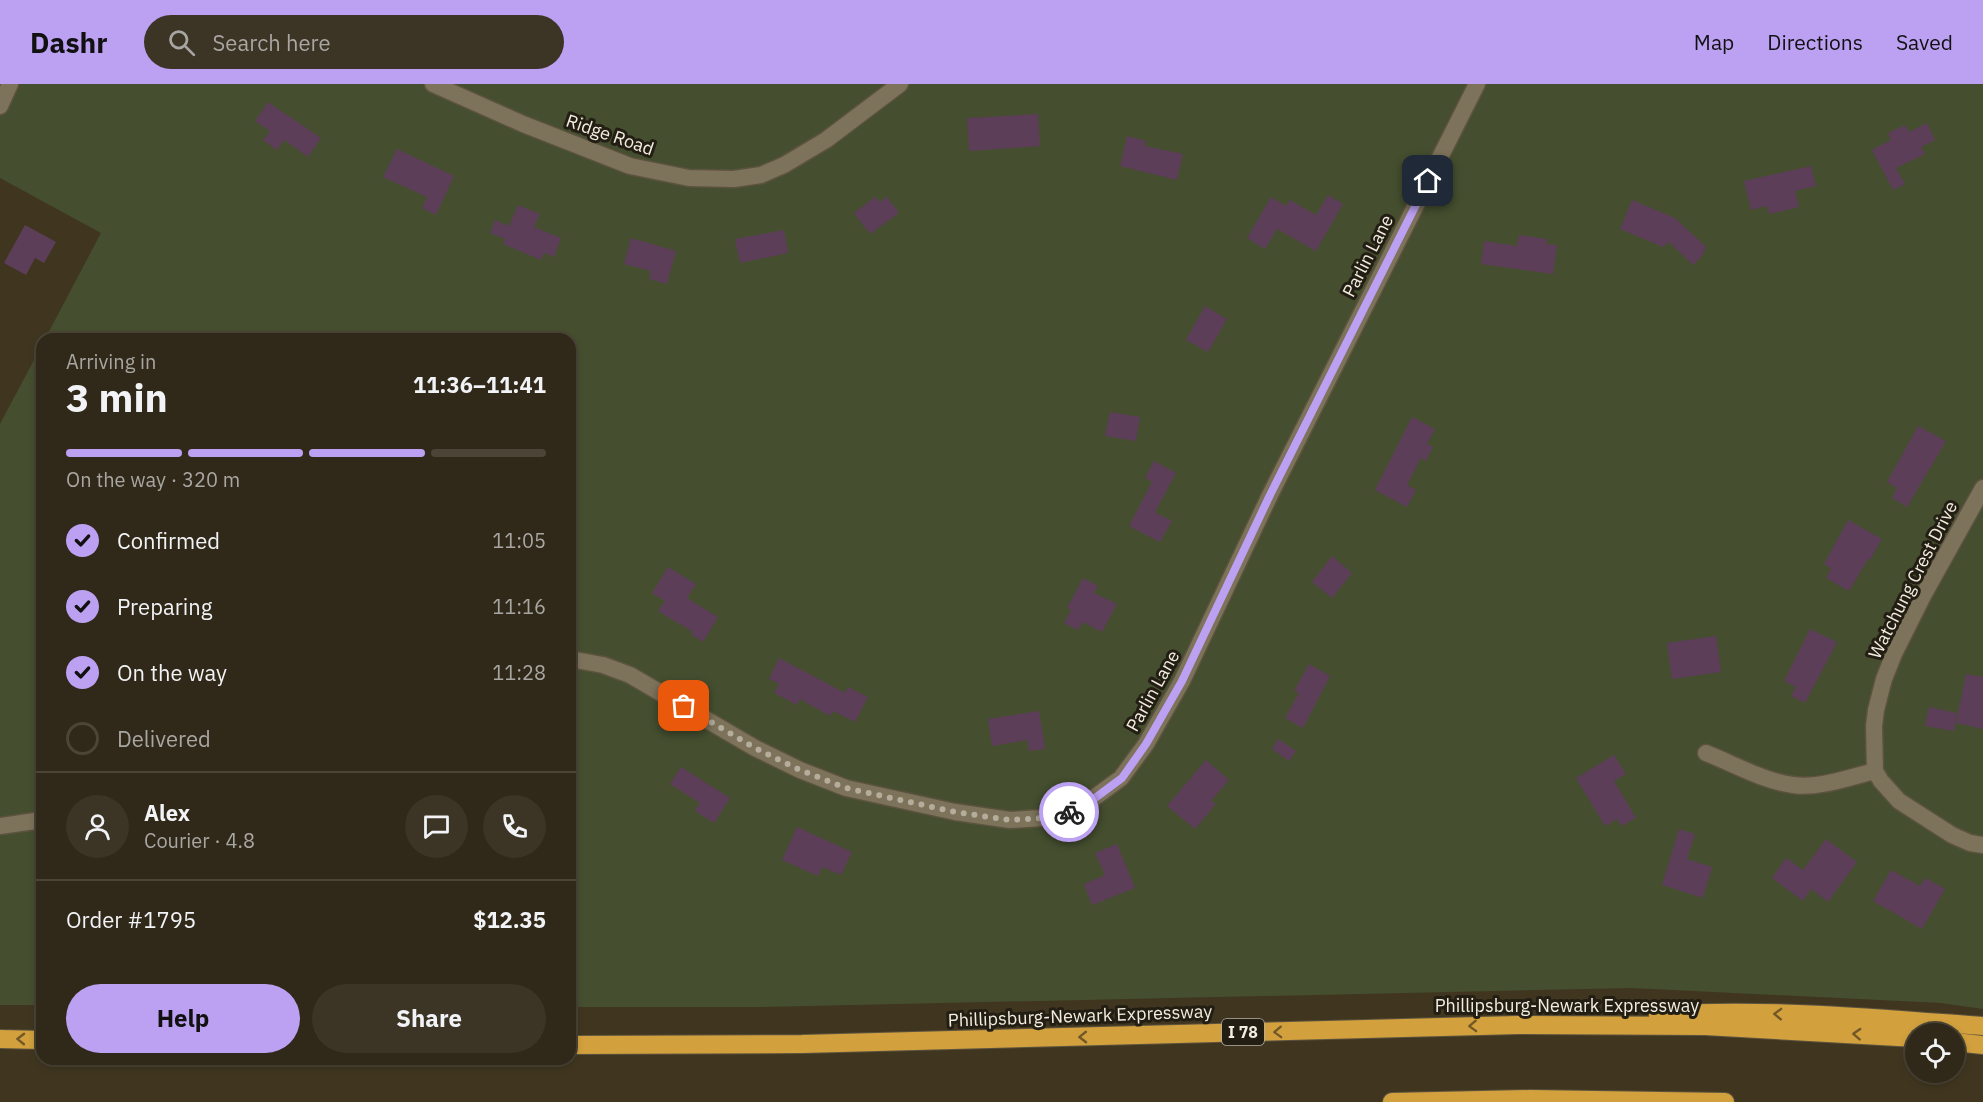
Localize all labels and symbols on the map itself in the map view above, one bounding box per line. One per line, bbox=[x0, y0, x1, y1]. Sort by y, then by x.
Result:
street label: Ridge Road bbox=[563, 109, 657, 160]
pin bbox=[1402, 155, 1453, 206]
street label: Parlin Lane bbox=[1337, 211, 1398, 301]
street label: Watchung Crest Drive bbox=[1863, 497, 1962, 662]
street label: Parlin Lane bbox=[1121, 646, 1184, 735]
pin bbox=[658, 680, 709, 731]
courier bbox=[1039, 782, 1099, 842]
street label: Phillipsburg-Newark Expressway bbox=[1435, 994, 1699, 1017]
street label: Phillipsburg-Newark Expressway bbox=[947, 999, 1213, 1032]
one-way arrow bbox=[1773, 1008, 1782, 1020]
road number: I 78 bbox=[1222, 1019, 1264, 1045]
one-way arrow bbox=[1469, 1020, 1478, 1033]
one-way arrow bbox=[1274, 1025, 1283, 1038]
one-way arrow bbox=[1853, 1028, 1862, 1041]
one-way arrow bbox=[1079, 1030, 1088, 1043]
one-way arrow bbox=[16, 1033, 25, 1045]

